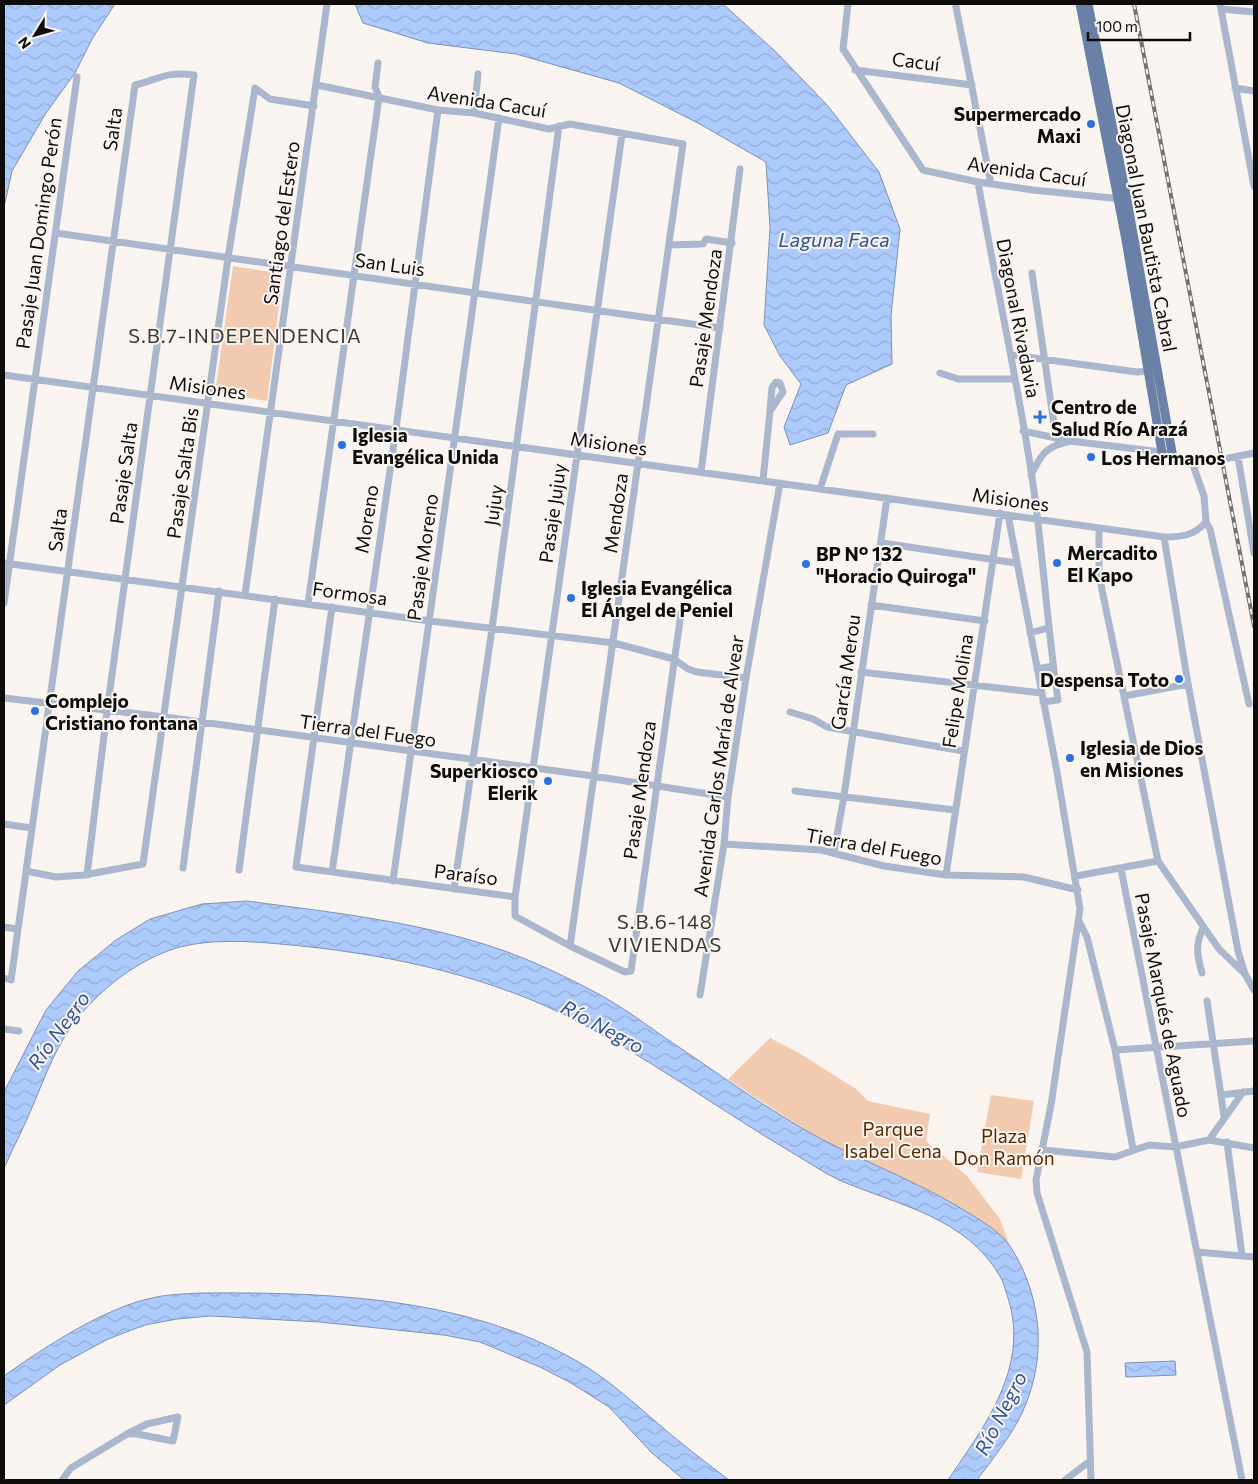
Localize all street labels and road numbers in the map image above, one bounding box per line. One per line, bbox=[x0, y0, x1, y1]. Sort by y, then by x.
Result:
street label: Cacuí bbox=[891, 47, 942, 75]
street label: Avenida Cacuí bbox=[426, 80, 549, 122]
street label: Diagonal Juan Bautista Cabral bbox=[1112, 102, 1182, 354]
street label: Salta bbox=[98, 106, 126, 152]
street label: Pasaje Juan Domingo Perón bbox=[10, 116, 66, 350]
street label: Santiago del Estero bbox=[258, 140, 304, 306]
street label: Avenida Cacuí bbox=[966, 151, 1089, 191]
street label: Diagonal Rivadavia bbox=[992, 236, 1046, 400]
street label: Pasaje Mendoza bbox=[684, 247, 726, 389]
street label: San Luis bbox=[353, 248, 427, 280]
street label: Misiones bbox=[168, 370, 248, 404]
street label: Pasaje Salta Bis bbox=[161, 406, 203, 540]
street label: Pasaje Salta bbox=[104, 421, 142, 525]
street label: Misiones bbox=[569, 426, 649, 460]
street label: Pasaje Jujuy bbox=[534, 462, 570, 564]
street label: Mendoza bbox=[598, 471, 632, 555]
street label: Misiones bbox=[971, 482, 1051, 516]
street label: Moreno bbox=[349, 483, 383, 555]
street label: Jujuy bbox=[479, 483, 507, 527]
street label: Pasaje Moreno bbox=[402, 492, 442, 622]
street label: Salta bbox=[43, 507, 71, 553]
street label: Formosa bbox=[311, 576, 389, 610]
street label: García Merou bbox=[826, 613, 864, 731]
street label: Felipe Molina bbox=[937, 632, 977, 750]
street label: Avenida Carlos María de Alvear bbox=[688, 633, 748, 899]
street label: Tierra del Fuego bbox=[298, 709, 438, 751]
street label: Pasaje Mendoza bbox=[618, 719, 660, 861]
street label: Tierra del Fuego bbox=[804, 823, 944, 869]
street label: Paraíso bbox=[433, 859, 499, 889]
street label: Pasaje Marqués de Aguado bbox=[1131, 891, 1197, 1119]

